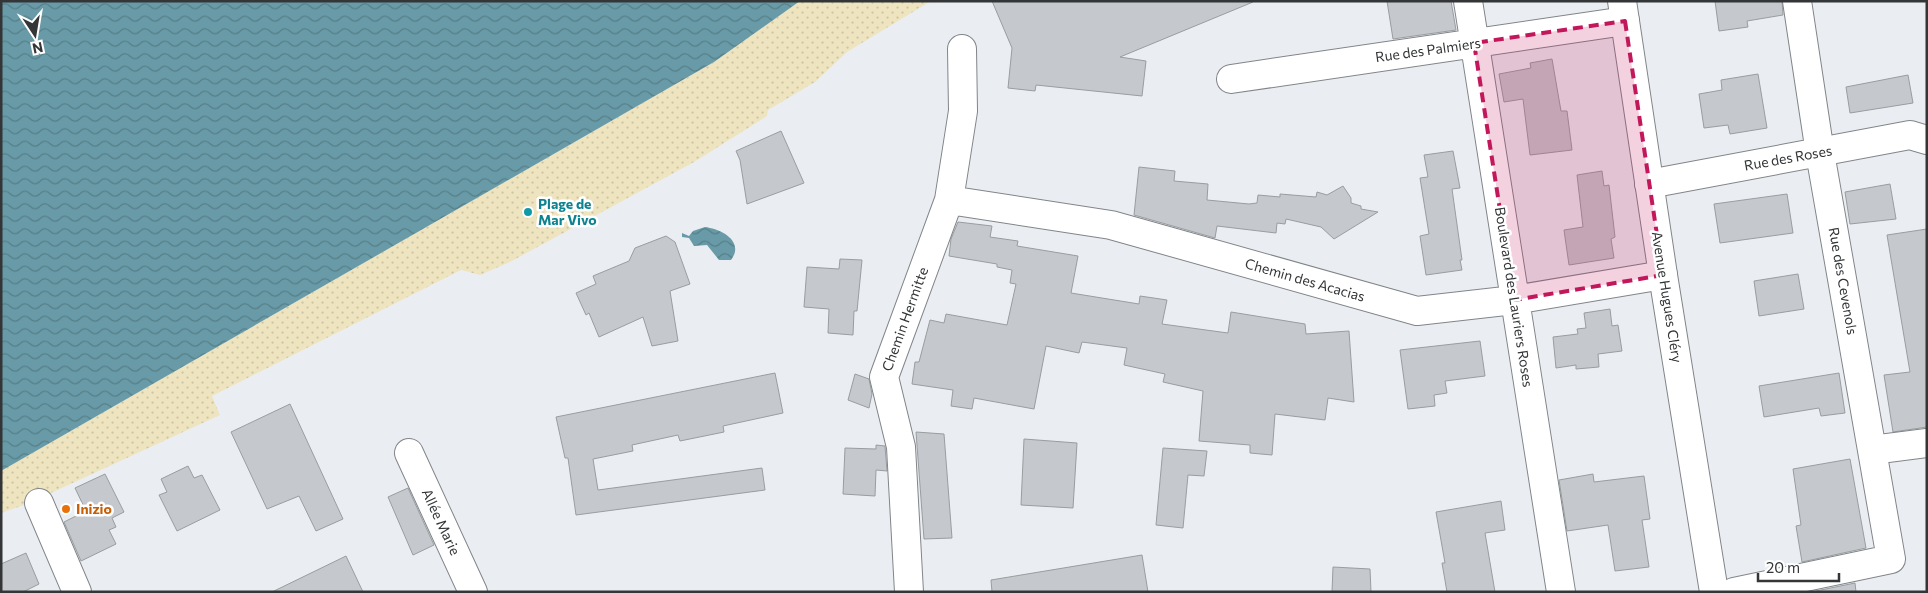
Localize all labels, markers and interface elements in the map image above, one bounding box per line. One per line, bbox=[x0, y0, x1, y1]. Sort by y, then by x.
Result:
north arrow bbox=[10, 10, 60, 60]
street label: Rue des Palmiers bbox=[1374, 34, 1482, 65]
text: N bbox=[31, 39, 45, 58]
street label: Rue des Roses bbox=[1743, 141, 1833, 174]
place label: Plage de Mar Vivo bbox=[538, 195, 597, 228]
marker: Plage de Mar Vivo bbox=[522, 206, 534, 218]
street label: Boulevard des Lauriers Roses bbox=[1492, 206, 1537, 388]
street label: Rue des Cevenols bbox=[1826, 226, 1861, 336]
street label: Avenue Hugues Cléry bbox=[1649, 230, 1686, 364]
street label: Chemin des Acacias bbox=[1243, 254, 1367, 305]
street label: Chemin Hermitte bbox=[878, 264, 931, 373]
street label: Allée Marie bbox=[419, 486, 464, 558]
place label: Inizio bbox=[76, 500, 112, 517]
marker: Inizio bbox=[60, 503, 72, 515]
scale bar bbox=[1758, 550, 1839, 582]
text: 20 m bbox=[1766, 558, 1800, 576]

